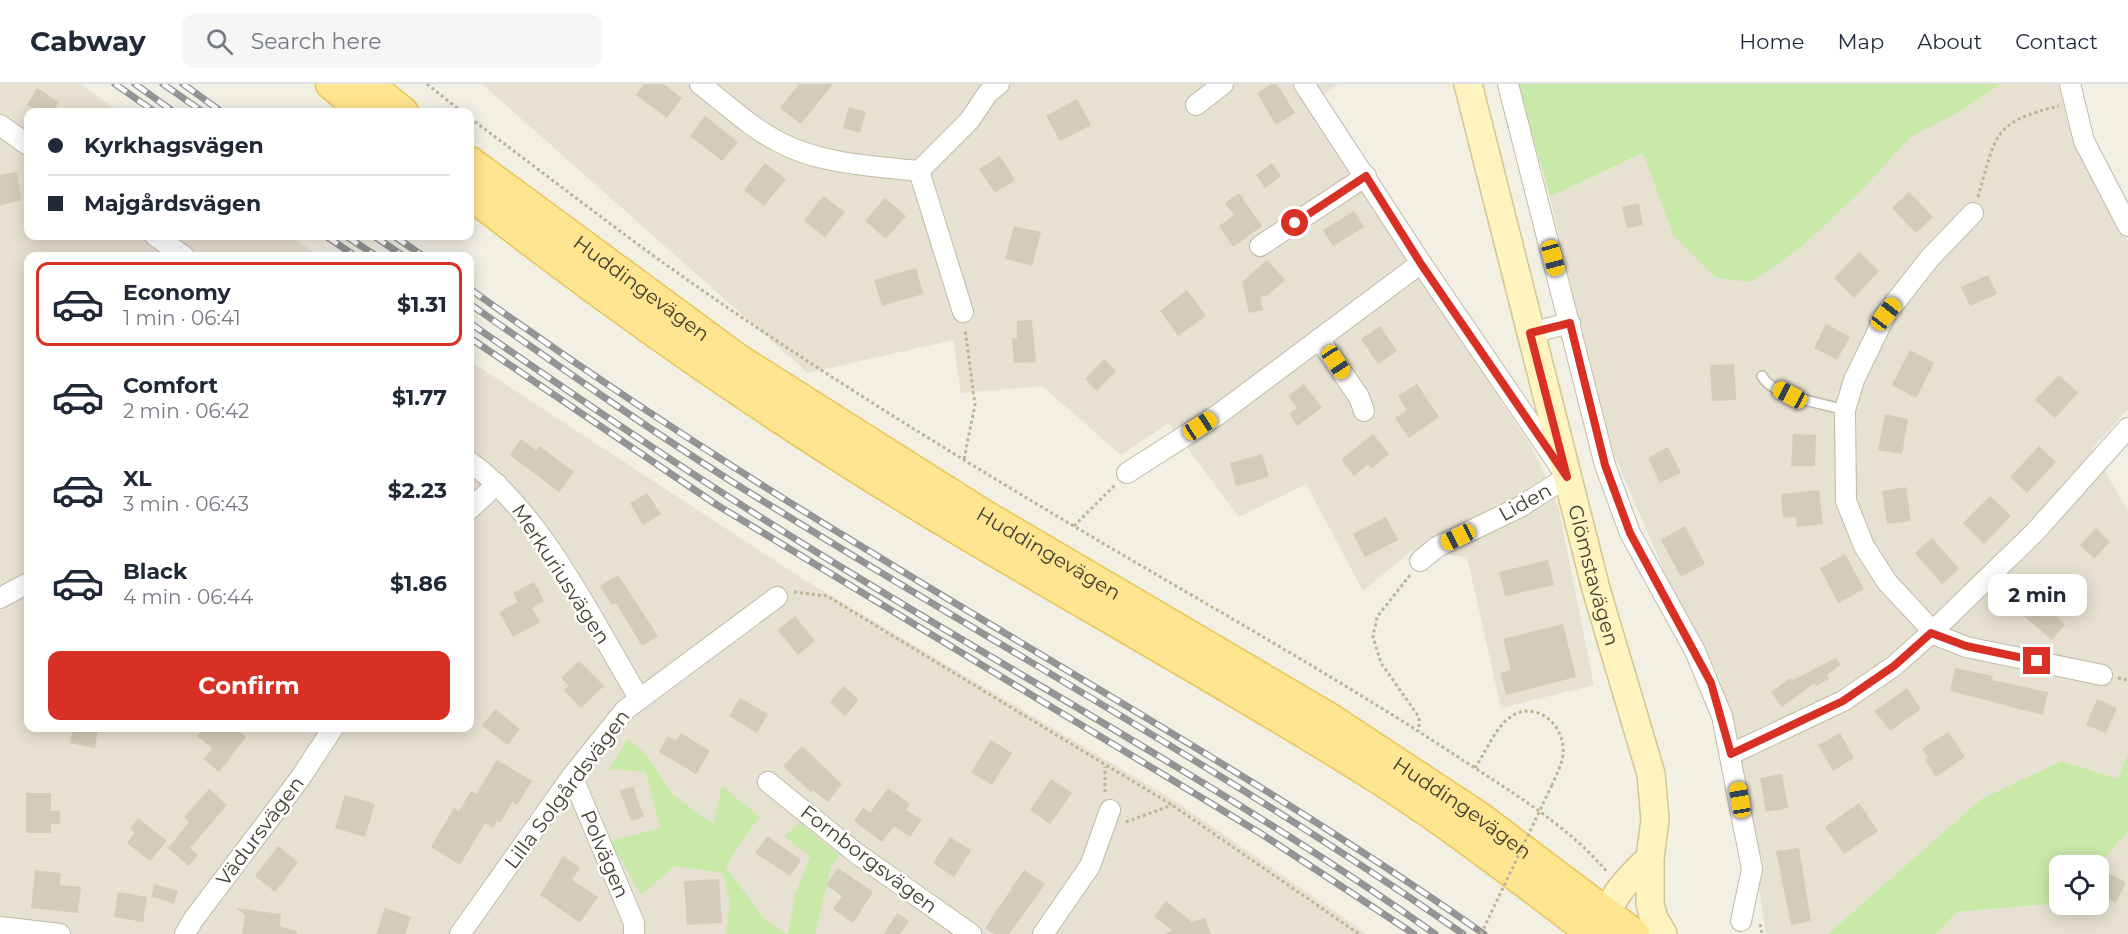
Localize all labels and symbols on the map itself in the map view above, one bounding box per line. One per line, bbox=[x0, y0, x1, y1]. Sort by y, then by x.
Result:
route start bbox=[1281, 209, 1308, 236]
street label: Huddingevägen bbox=[569, 230, 714, 346]
car bbox=[1540, 238, 1566, 278]
car bbox=[1868, 294, 1904, 334]
car bbox=[1319, 342, 1353, 382]
car bbox=[1770, 379, 1810, 411]
car bbox=[1180, 409, 1220, 443]
street label: Liden bbox=[1495, 478, 1555, 526]
street label: Merkuriusvägen bbox=[507, 500, 615, 648]
street label: Huddingevägen bbox=[972, 502, 1125, 605]
street label: Glömstavägen bbox=[1563, 502, 1624, 649]
car bbox=[1438, 521, 1478, 553]
callout: 2 min bbox=[1988, 574, 2086, 616]
route end bbox=[2023, 647, 2050, 674]
street label: Lilla Solgårdsvägen bbox=[499, 705, 635, 873]
street label: Huddingevägen bbox=[1389, 752, 1536, 864]
street label: Vädursvägen bbox=[211, 772, 309, 890]
car bbox=[1728, 781, 1752, 819]
street label: Fornborgsvägen bbox=[796, 800, 942, 918]
street label: Polvägen bbox=[576, 806, 634, 902]

